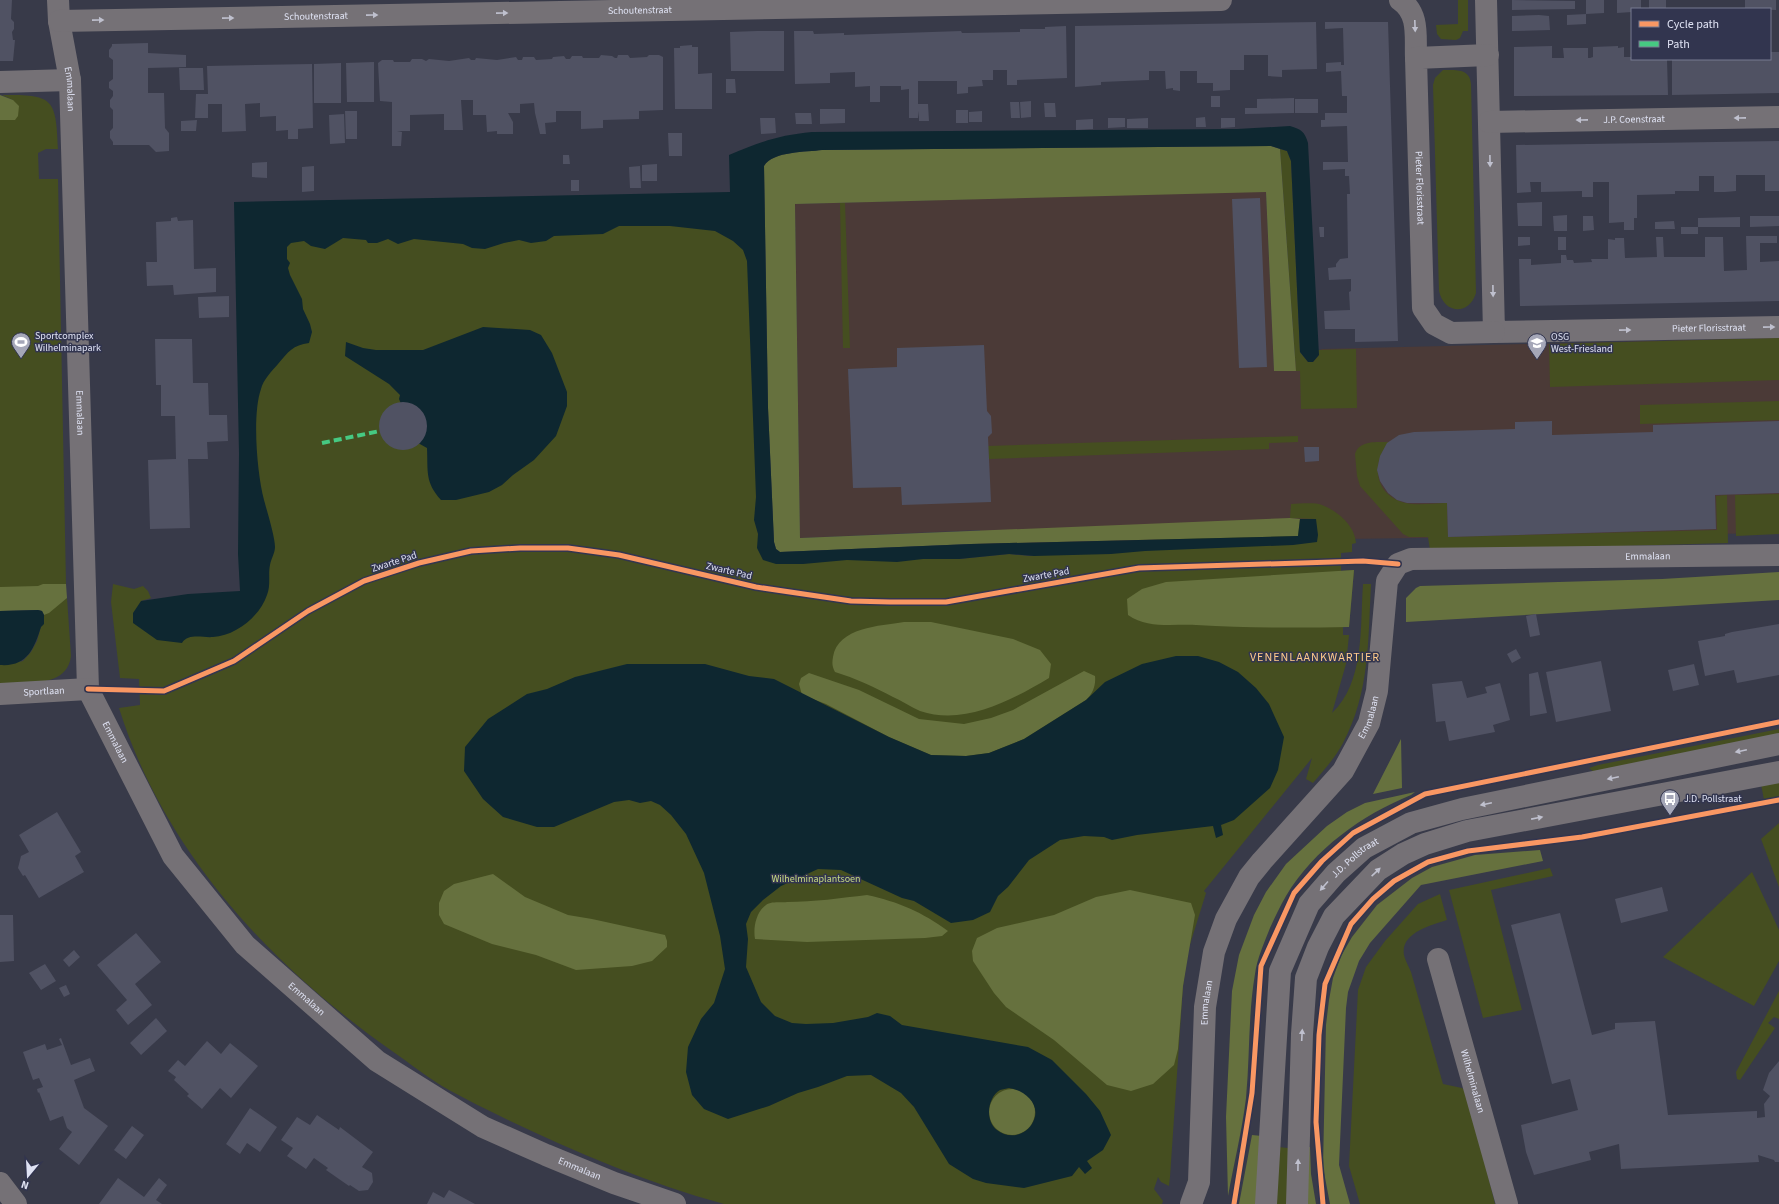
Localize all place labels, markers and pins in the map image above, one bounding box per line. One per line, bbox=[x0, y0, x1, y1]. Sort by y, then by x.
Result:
place label: Sportcomplex Wilhelminapark bbox=[35, 329, 101, 355]
place label: OSG West-Friesland bbox=[1551, 330, 1612, 356]
sports icon: Sportcomplex Wilhelminapark bbox=[10, 331, 32, 359]
school or university icon: OSG West-Friesland bbox=[1526, 332, 1548, 360]
bus stop icon: J.D. Pollstraat bbox=[1659, 788, 1681, 816]
place label: J.D. Pollstraat bbox=[1684, 792, 1742, 806]

